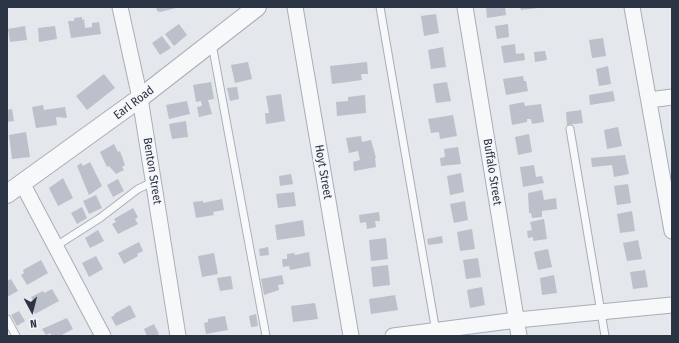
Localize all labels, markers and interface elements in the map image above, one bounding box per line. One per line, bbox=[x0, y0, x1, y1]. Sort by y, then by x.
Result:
street label: Earl Road bbox=[111, 83, 157, 123]
street label: Benton Street bbox=[140, 137, 164, 205]
street label: Buffalo Street bbox=[480, 138, 504, 206]
street label: Hoyt Street bbox=[311, 144, 335, 200]
north arrow bbox=[12, 291, 52, 331]
text: N bbox=[29, 317, 38, 330]

